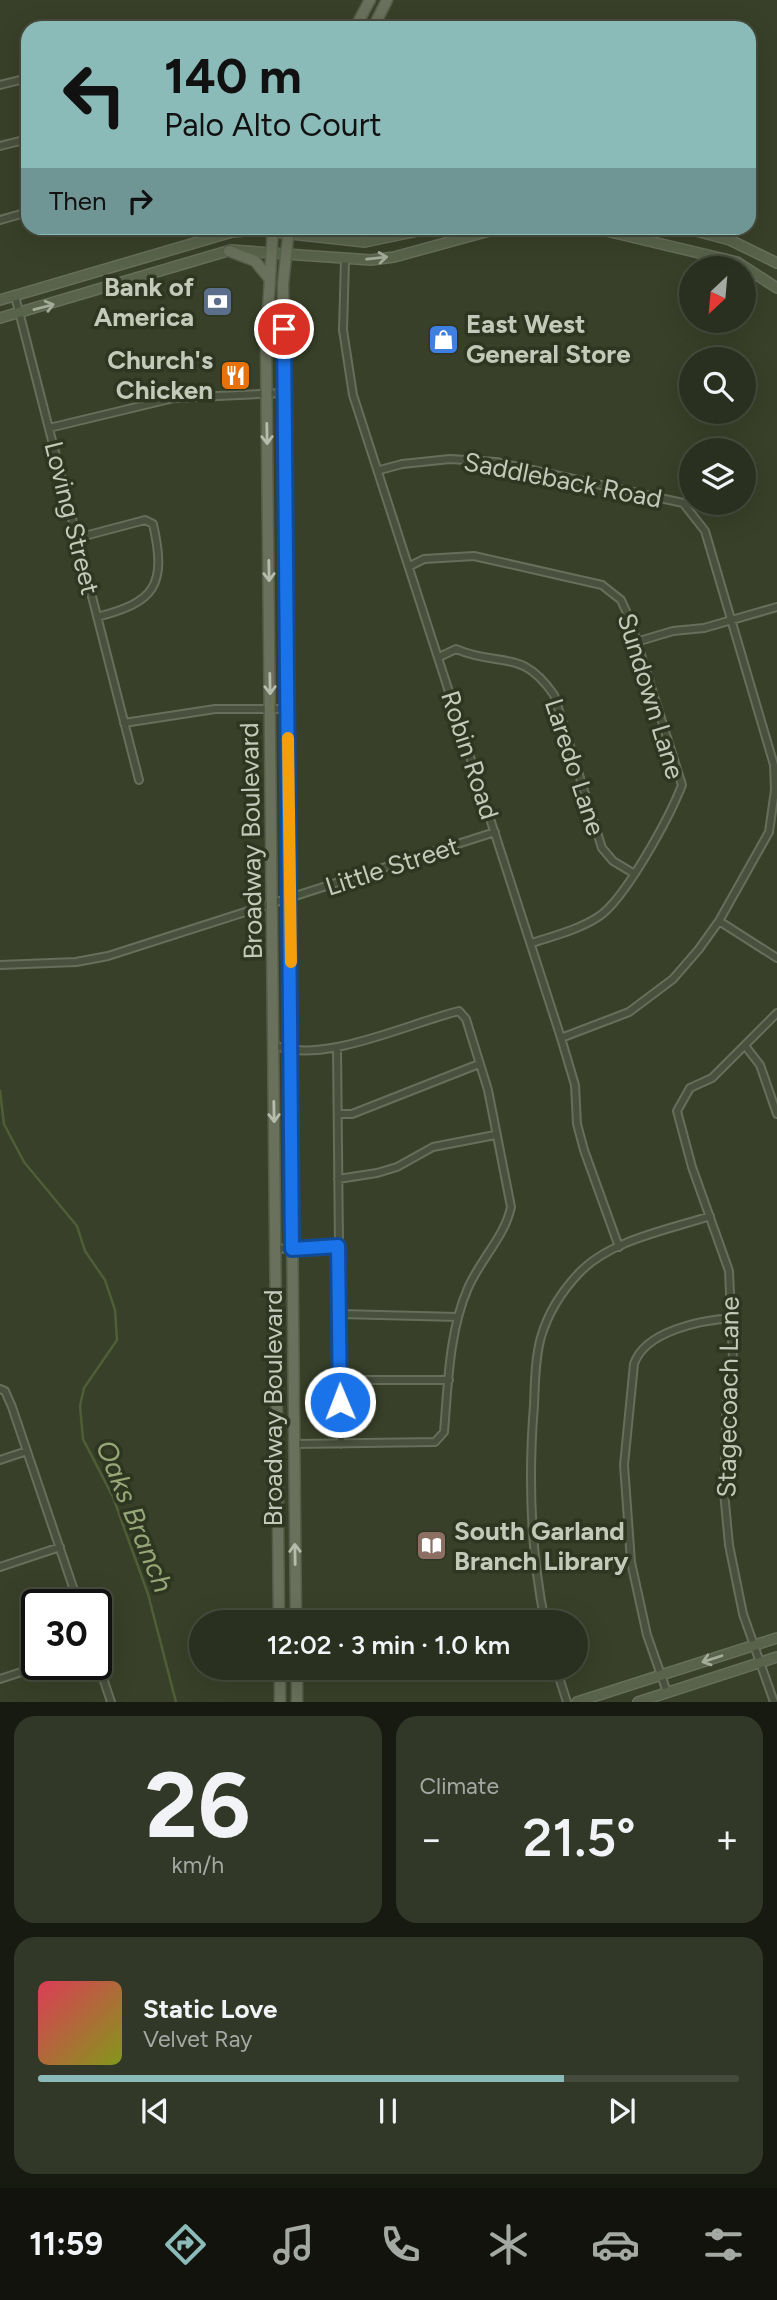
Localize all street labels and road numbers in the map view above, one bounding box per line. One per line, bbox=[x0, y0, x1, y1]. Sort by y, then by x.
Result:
street label: Loving Street bbox=[38, 438, 107, 598]
street label: Saddleback Road bbox=[461, 445, 665, 515]
street label: Sundown Lane bbox=[611, 609, 691, 783]
street label: Robin Road bbox=[434, 687, 506, 823]
street label: Laredo Lane bbox=[538, 695, 612, 839]
street label: Broadway Boulevard bbox=[233, 722, 269, 960]
street label: Little Street bbox=[321, 829, 463, 903]
street label: Broadway Boulevard bbox=[257, 1289, 289, 1527]
street label: Stagecoach Lane bbox=[710, 1296, 746, 1498]

